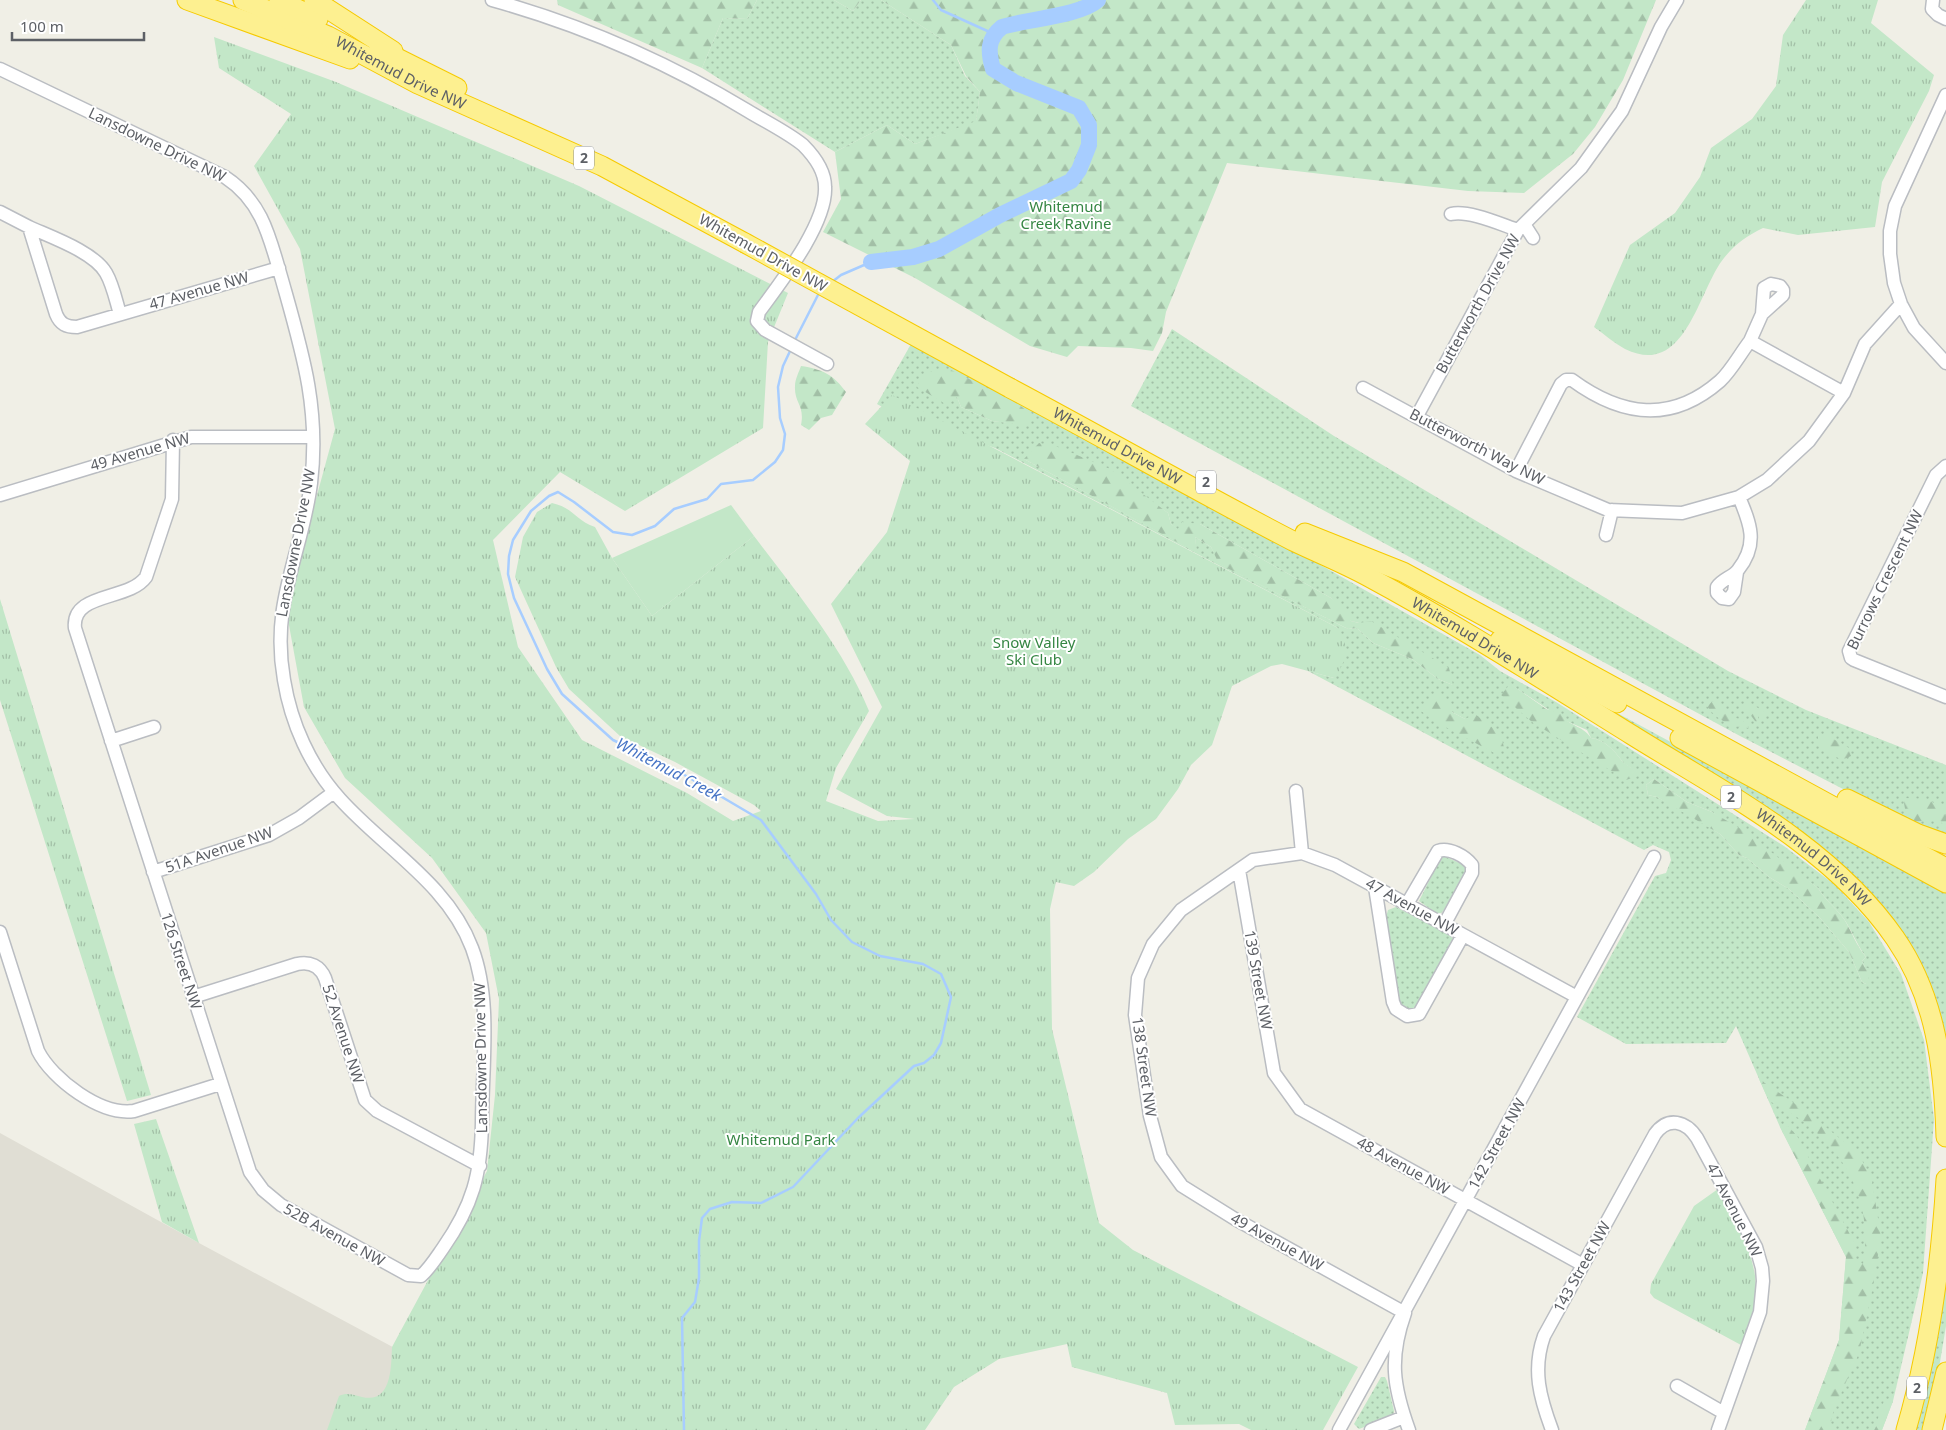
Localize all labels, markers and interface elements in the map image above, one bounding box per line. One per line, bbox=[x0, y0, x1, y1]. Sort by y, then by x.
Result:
scale bar bbox=[12, 10, 145, 42]
text: 100 m bbox=[20, 16, 64, 36]
street label: Whitemud Drive NW bbox=[332, 31, 470, 113]
street label: Lansdowne Drive NW bbox=[85, 102, 229, 186]
road number: 2 bbox=[574, 146, 594, 170]
park label: Whitemud Creek Ravine bbox=[1020, 196, 1112, 233]
street label: Whitemud Drive NW bbox=[696, 209, 831, 296]
street label: Butterworth Drive NW bbox=[1430, 230, 1524, 377]
street label: 47 Avenue NW bbox=[146, 266, 251, 314]
street label: Whitemud Drive NW bbox=[1050, 402, 1186, 489]
street label: Butterworth Way NW bbox=[1406, 403, 1548, 489]
street label: 49 Avenue NW bbox=[87, 427, 192, 475]
street label: Lansdowne Drive NW bbox=[271, 467, 319, 619]
road number: 2 bbox=[1196, 471, 1216, 494]
street label: Burrows Crescent NW bbox=[1841, 506, 1927, 653]
street label: Whitemud Drive NW bbox=[1408, 592, 1542, 683]
park label: Snow Valley Ski Club bbox=[993, 632, 1076, 669]
water label: Whitemud Creek bbox=[612, 732, 727, 807]
road number: 2 bbox=[1721, 786, 1741, 809]
street label: Whitemud Drive NW bbox=[1752, 803, 1876, 910]
street label: 51A Avenue NW bbox=[162, 821, 275, 877]
street label: 47 Avenue NW bbox=[1363, 872, 1462, 940]
street label: 126 Street NW bbox=[157, 910, 207, 1012]
street label: 139 Street NW bbox=[1240, 928, 1278, 1031]
street label: 52 Avenue NW bbox=[319, 982, 369, 1086]
street label: Lansdowne Drive NW bbox=[469, 983, 491, 1133]
street label: 138 Street NW bbox=[1128, 1016, 1162, 1118]
street label: 142 Street NW bbox=[1463, 1095, 1529, 1192]
park label: Whitemud Park bbox=[726, 1129, 836, 1149]
street label: 48 Avenue NW bbox=[1354, 1131, 1453, 1199]
street label: 47 Avenue NW bbox=[1703, 1159, 1767, 1260]
street label: 52B Avenue NW bbox=[280, 1198, 389, 1270]
street label: 49 Avenue NW bbox=[1228, 1207, 1327, 1275]
street label: 143 Street NW bbox=[1548, 1218, 1614, 1315]
road number: 2 bbox=[1907, 1376, 1927, 1400]

